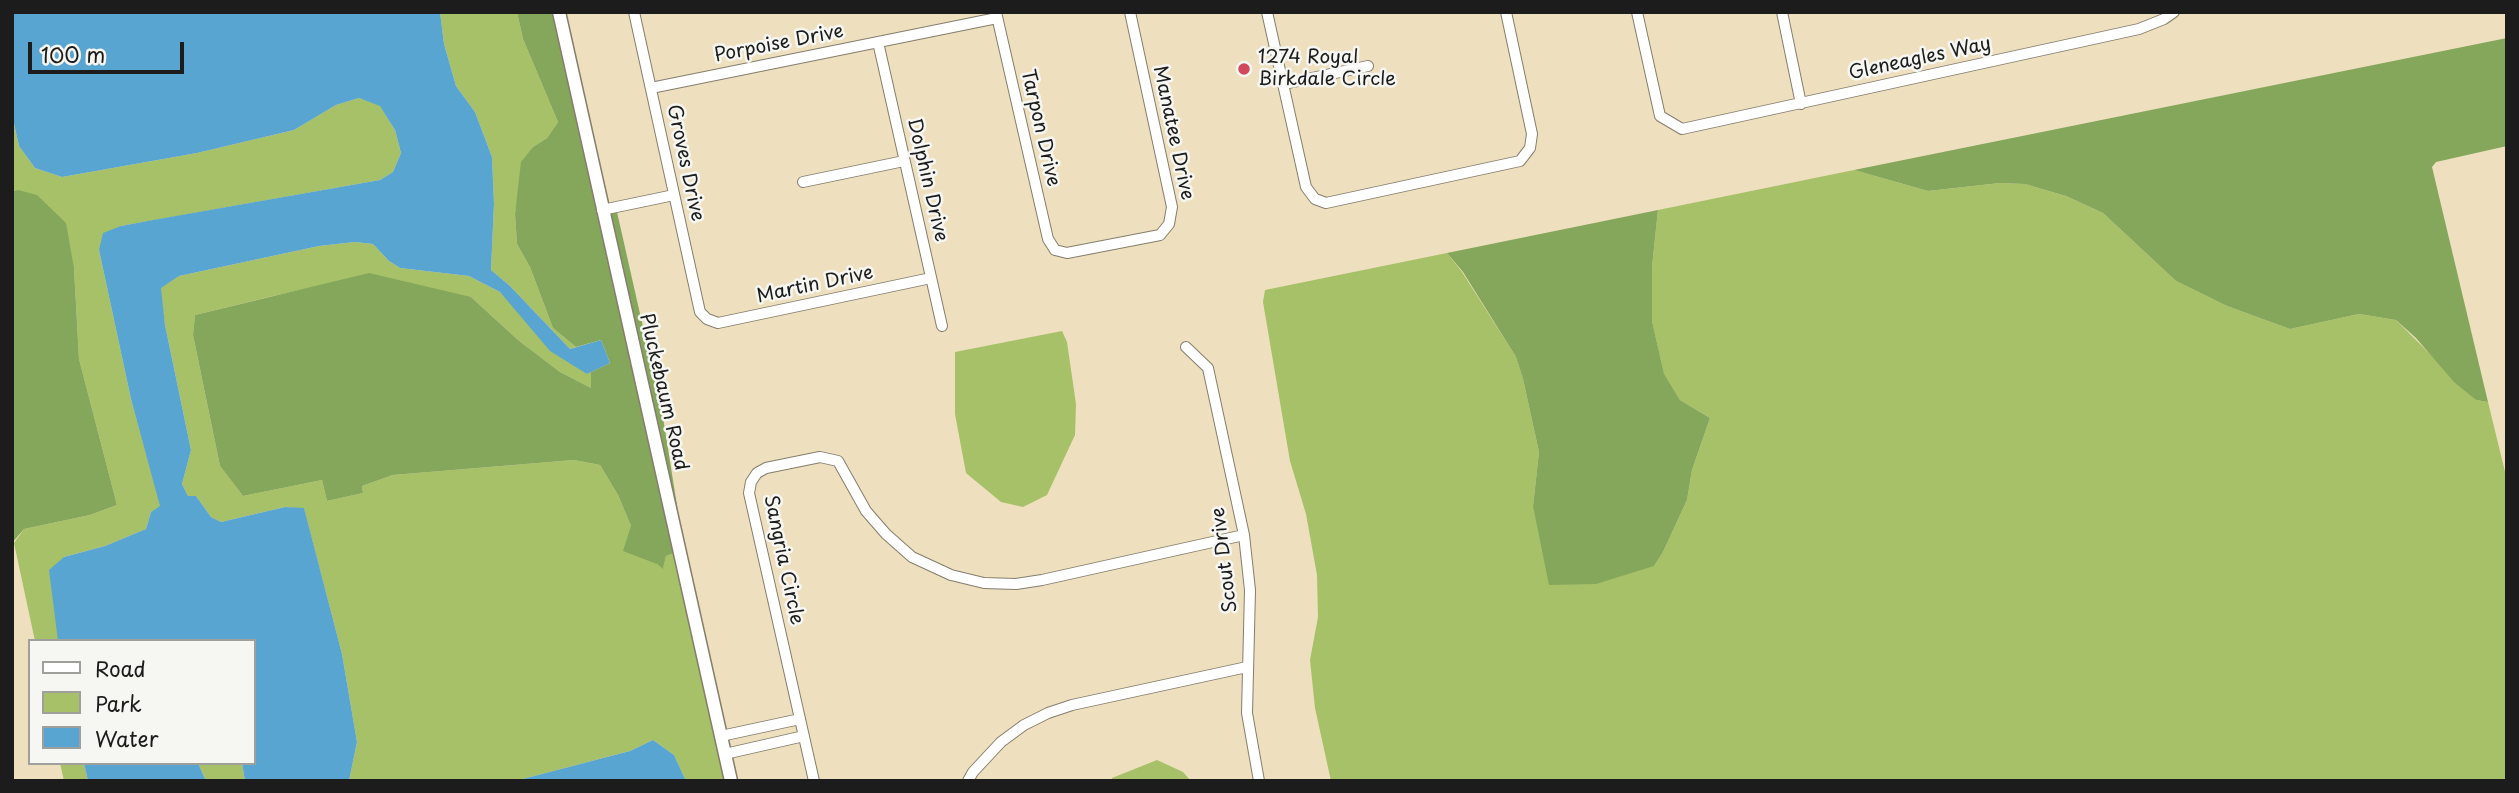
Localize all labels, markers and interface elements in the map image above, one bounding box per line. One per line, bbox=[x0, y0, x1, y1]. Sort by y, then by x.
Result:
street label: Porpoise Drive bbox=[712, 20, 846, 68]
scale bar bbox=[32, 28, 187, 72]
street label: Gleneagles Way bbox=[1847, 33, 1993, 85]
text: 100 m bbox=[41, 38, 105, 70]
place label: 1274 Royal Birkdale Circle bbox=[1258, 47, 1396, 91]
marker: 1274 Royal Birkdale Circle bbox=[1236, 61, 1252, 77]
street label: Manatee Drive bbox=[1148, 64, 1198, 202]
street label: Tarpon Drive bbox=[1015, 67, 1065, 189]
street label: Groves Drive bbox=[662, 103, 708, 223]
street label: Dolphin Drive bbox=[902, 116, 952, 244]
street label: Martin Drive bbox=[755, 262, 875, 308]
street label: Pluckebaum Road bbox=[634, 311, 692, 473]
street label: Sangria Circle bbox=[758, 493, 808, 627]
street label: Scout Drive bbox=[1207, 506, 1243, 614]
legend bbox=[28, 639, 256, 765]
text: Road bbox=[95, 652, 146, 684]
text: Park bbox=[95, 687, 142, 719]
text: Water bbox=[95, 722, 158, 754]

